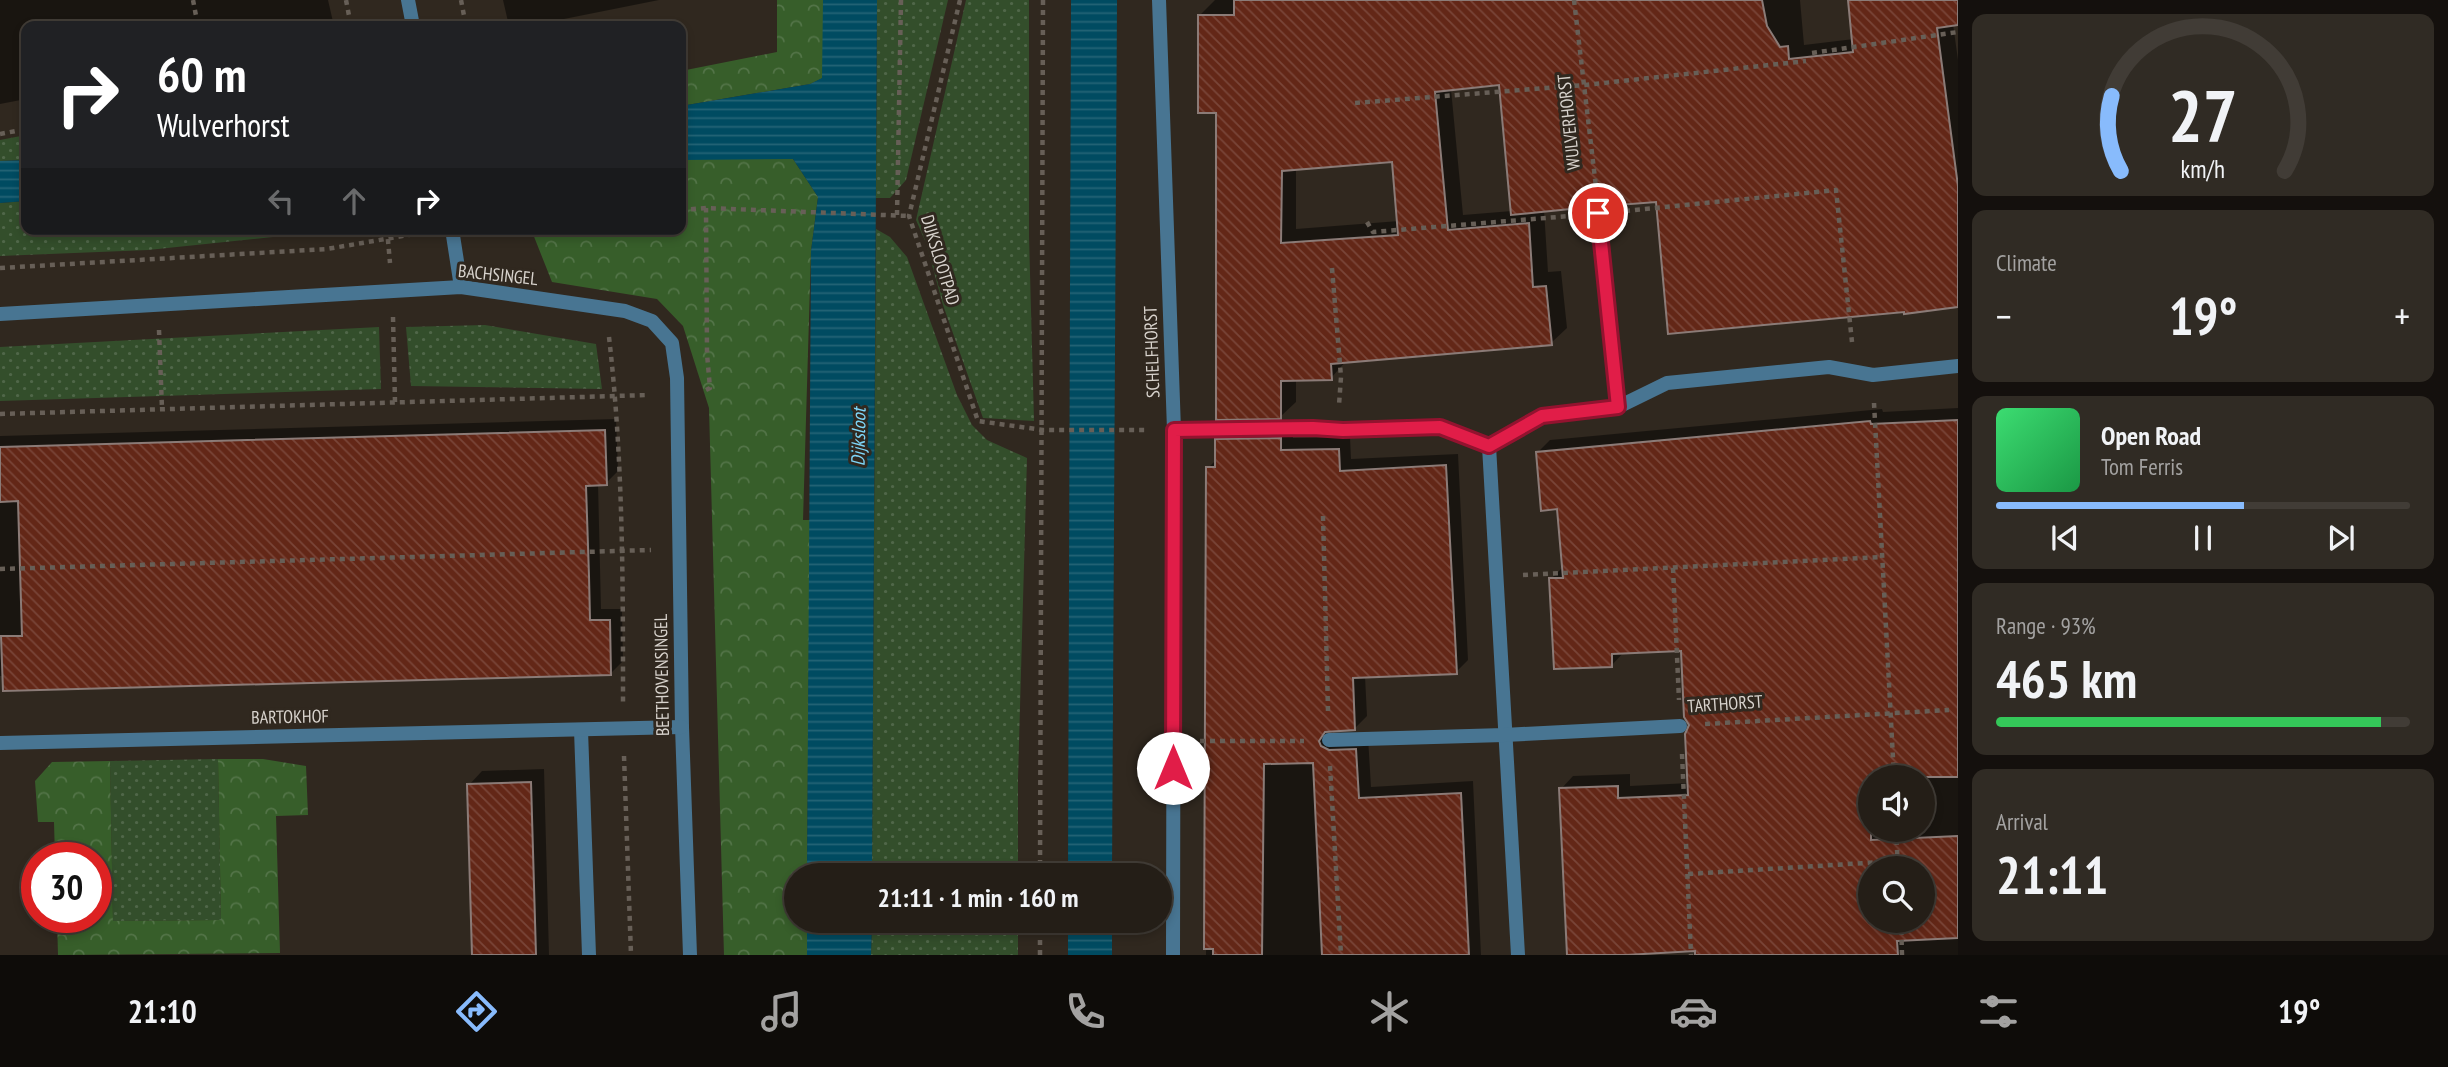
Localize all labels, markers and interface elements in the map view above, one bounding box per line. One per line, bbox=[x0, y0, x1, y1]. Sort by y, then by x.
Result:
text: 60 m bbox=[157, 42, 246, 106]
icon: right bbox=[42, 49, 133, 140]
text: 27 bbox=[2168, 67, 2238, 161]
street label: WULVERHORST bbox=[1552, 73, 1585, 171]
text: Wulverhorst bbox=[157, 104, 289, 146]
text: km/h bbox=[2181, 153, 2225, 185]
icon: left bbox=[262, 182, 300, 220]
icon: ahead bbox=[335, 182, 373, 220]
icon: right bbox=[408, 182, 446, 220]
pin bbox=[1568, 183, 1628, 243]
icon: arrive bbox=[1579, 194, 1617, 232]
street label: DIJKSLOOTPAD bbox=[916, 212, 965, 308]
text: Climate bbox=[1996, 248, 2057, 277]
street label: BACHSINGEL bbox=[457, 259, 540, 290]
text: 19° bbox=[2169, 282, 2237, 349]
text: − bbox=[1996, 291, 2012, 340]
text: + bbox=[2394, 291, 2410, 340]
street label: SCHELFHORST bbox=[1138, 306, 1165, 398]
water label: Dijksloot bbox=[845, 405, 871, 466]
text: Open Road bbox=[2101, 419, 2201, 452]
text: Tom Ferris bbox=[2101, 452, 2183, 481]
icon: previous bbox=[2046, 519, 2084, 557]
icon: pause bbox=[2184, 519, 2222, 557]
icon: next bbox=[2322, 519, 2360, 557]
text: Range · 93% bbox=[1996, 611, 2096, 640]
street label: BEETHOVENSINGEL bbox=[649, 613, 674, 736]
text: 465 km bbox=[1996, 645, 2137, 712]
street label: TARTHORST bbox=[1687, 689, 1763, 718]
street label: BARTOKHOF bbox=[251, 704, 329, 729]
position arrow bbox=[1136, 731, 1210, 805]
map controls bbox=[1858, 765, 1935, 933]
button: sound bbox=[1858, 765, 1935, 842]
text: Arrival bbox=[1996, 807, 2048, 836]
text: 21:11 bbox=[1996, 841, 2108, 908]
speed limit sign: 30 bbox=[21, 842, 112, 933]
button: search bbox=[1858, 856, 1935, 933]
text: 21:11 · 1 min · 160 m bbox=[878, 881, 1078, 914]
icon: directions bbox=[452, 987, 501, 1036]
icon: music bbox=[757, 987, 806, 1036]
icon: phone bbox=[1061, 987, 1110, 1036]
icon: climate bbox=[1365, 987, 1414, 1036]
icon: car bbox=[1669, 987, 1718, 1036]
icon: filters bbox=[1974, 987, 2023, 1036]
text: 21:10 bbox=[128, 990, 197, 1032]
text: 19° bbox=[2278, 990, 2320, 1032]

